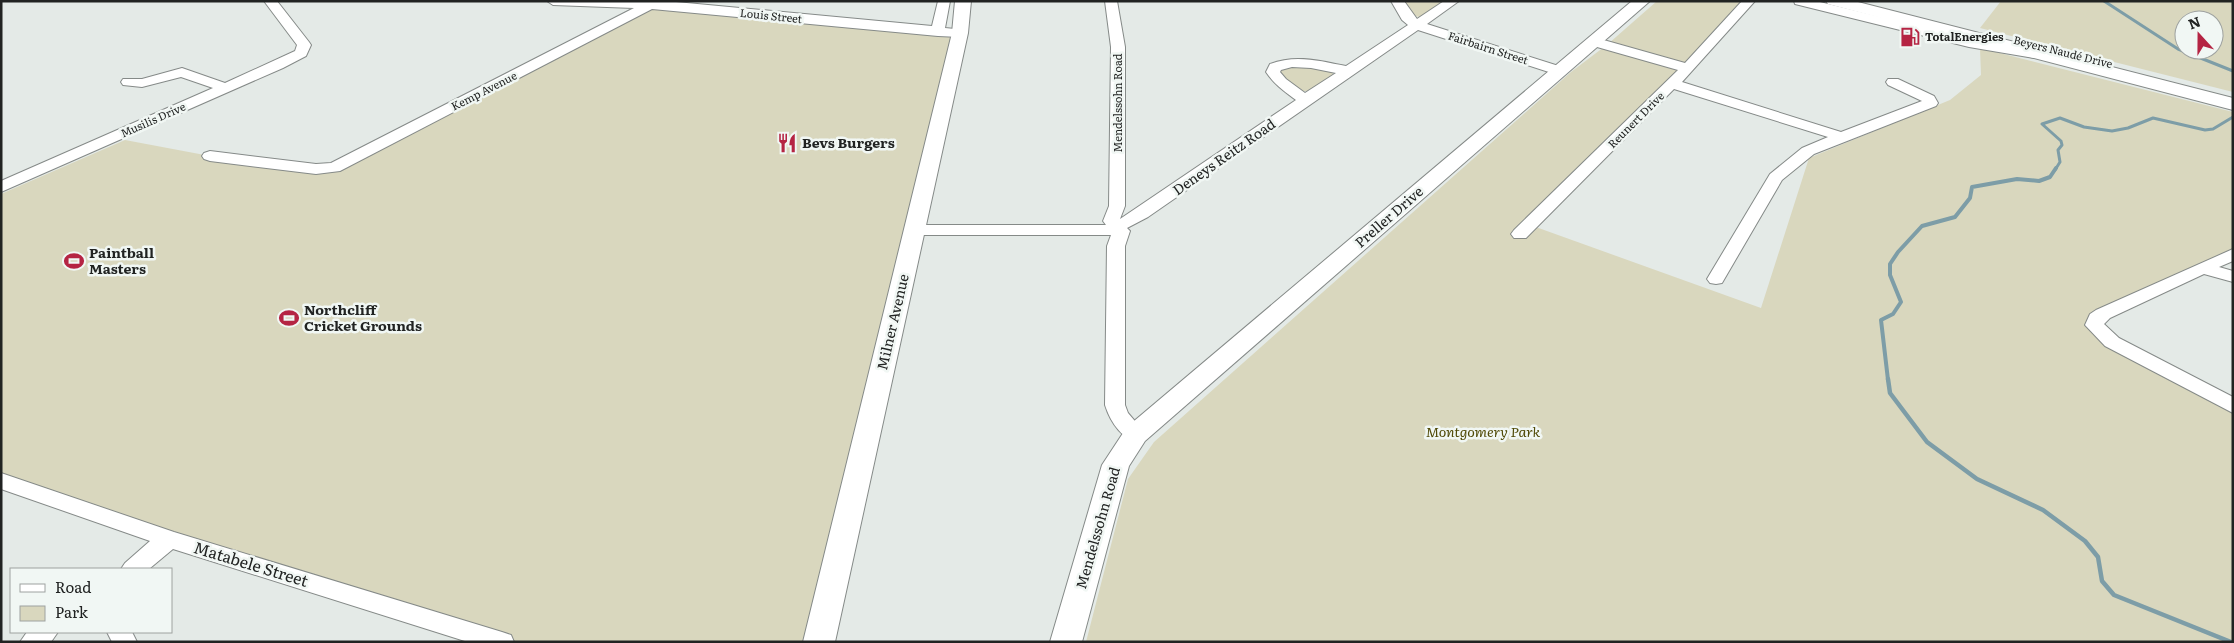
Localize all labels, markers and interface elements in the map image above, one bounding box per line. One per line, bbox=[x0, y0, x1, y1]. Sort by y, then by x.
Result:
street label: Louis Street bbox=[739, 4, 804, 26]
north arrow bbox=[2174, 10, 2224, 60]
text: N bbox=[2185, 10, 2203, 33]
fuel station icon: TotalEnergies bbox=[1899, 26, 1921, 48]
street label: Fairbairn Street bbox=[1446, 27, 1531, 68]
place label: TotalEnergies bbox=[1925, 28, 2004, 44]
street label: Beyers Naudé Drive bbox=[2012, 31, 2115, 71]
street label: Mendelssohn Road bbox=[1109, 53, 1125, 153]
street label: Kemp Avenue bbox=[448, 67, 519, 114]
street label: Reunert Drive bbox=[1604, 87, 1667, 151]
street label: Musilis Drive bbox=[118, 98, 188, 141]
street label: Deneys Reitz Road bbox=[1168, 113, 1279, 199]
restaurant icon: Bevs Burgers bbox=[776, 132, 798, 154]
place label: Bevs Burgers bbox=[802, 132, 895, 152]
street label: Preller Drive bbox=[1350, 181, 1427, 252]
place label: Paintball Masters bbox=[89, 242, 154, 278]
sports icon: Paintball Masters bbox=[63, 250, 85, 272]
street label: Milner Avenue bbox=[871, 272, 913, 372]
place label: Northcliff Cricket Grounds bbox=[304, 299, 422, 335]
sports icon: Northcliff Cricket Grounds bbox=[278, 307, 300, 329]
park label: Montgomery Park bbox=[1426, 421, 1541, 441]
street label: Mendelssohn Road bbox=[1070, 464, 1124, 591]
street label: Matabele Street bbox=[191, 534, 312, 592]
legend bbox=[10, 568, 172, 633]
text: Road bbox=[55, 575, 91, 598]
text: Park bbox=[55, 600, 89, 623]

